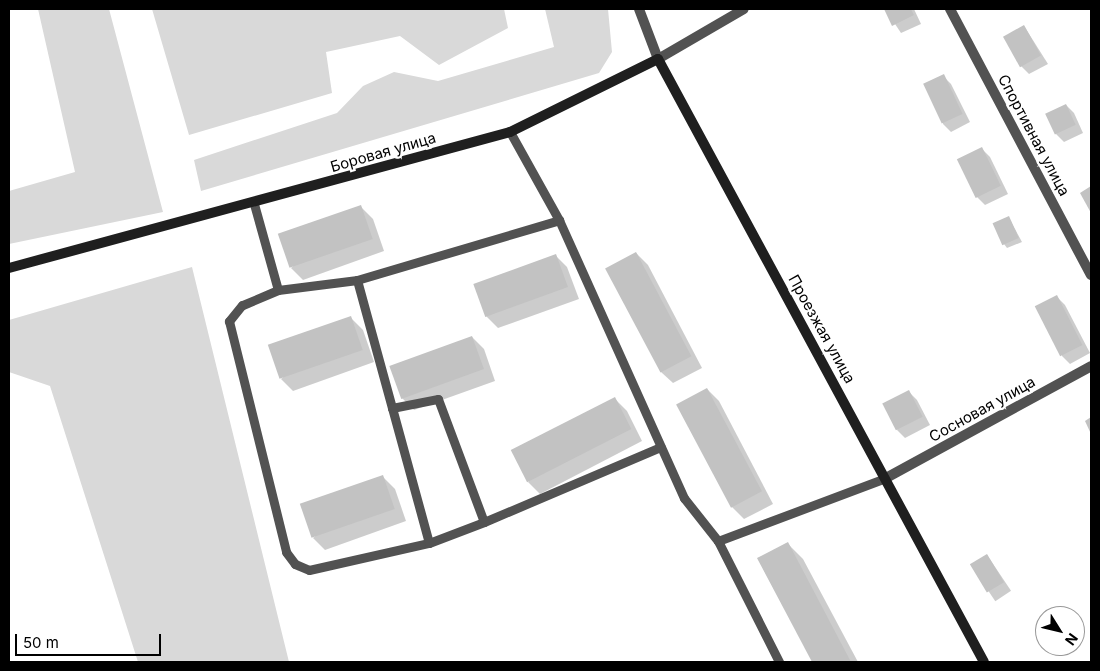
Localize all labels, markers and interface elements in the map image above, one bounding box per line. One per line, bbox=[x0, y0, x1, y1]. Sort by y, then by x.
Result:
street label: Спортивная улица bbox=[994, 71, 1074, 199]
street label: Боровая улица bbox=[328, 128, 438, 176]
street label: Проезжая улица bbox=[785, 272, 859, 386]
street label: Сосновая улица bbox=[926, 372, 1038, 446]
north arrow bbox=[1035, 606, 1085, 656]
scale bar bbox=[18, 624, 164, 656]
text: N bbox=[1062, 630, 1082, 649]
text: 50 m bbox=[23, 633, 59, 652]

